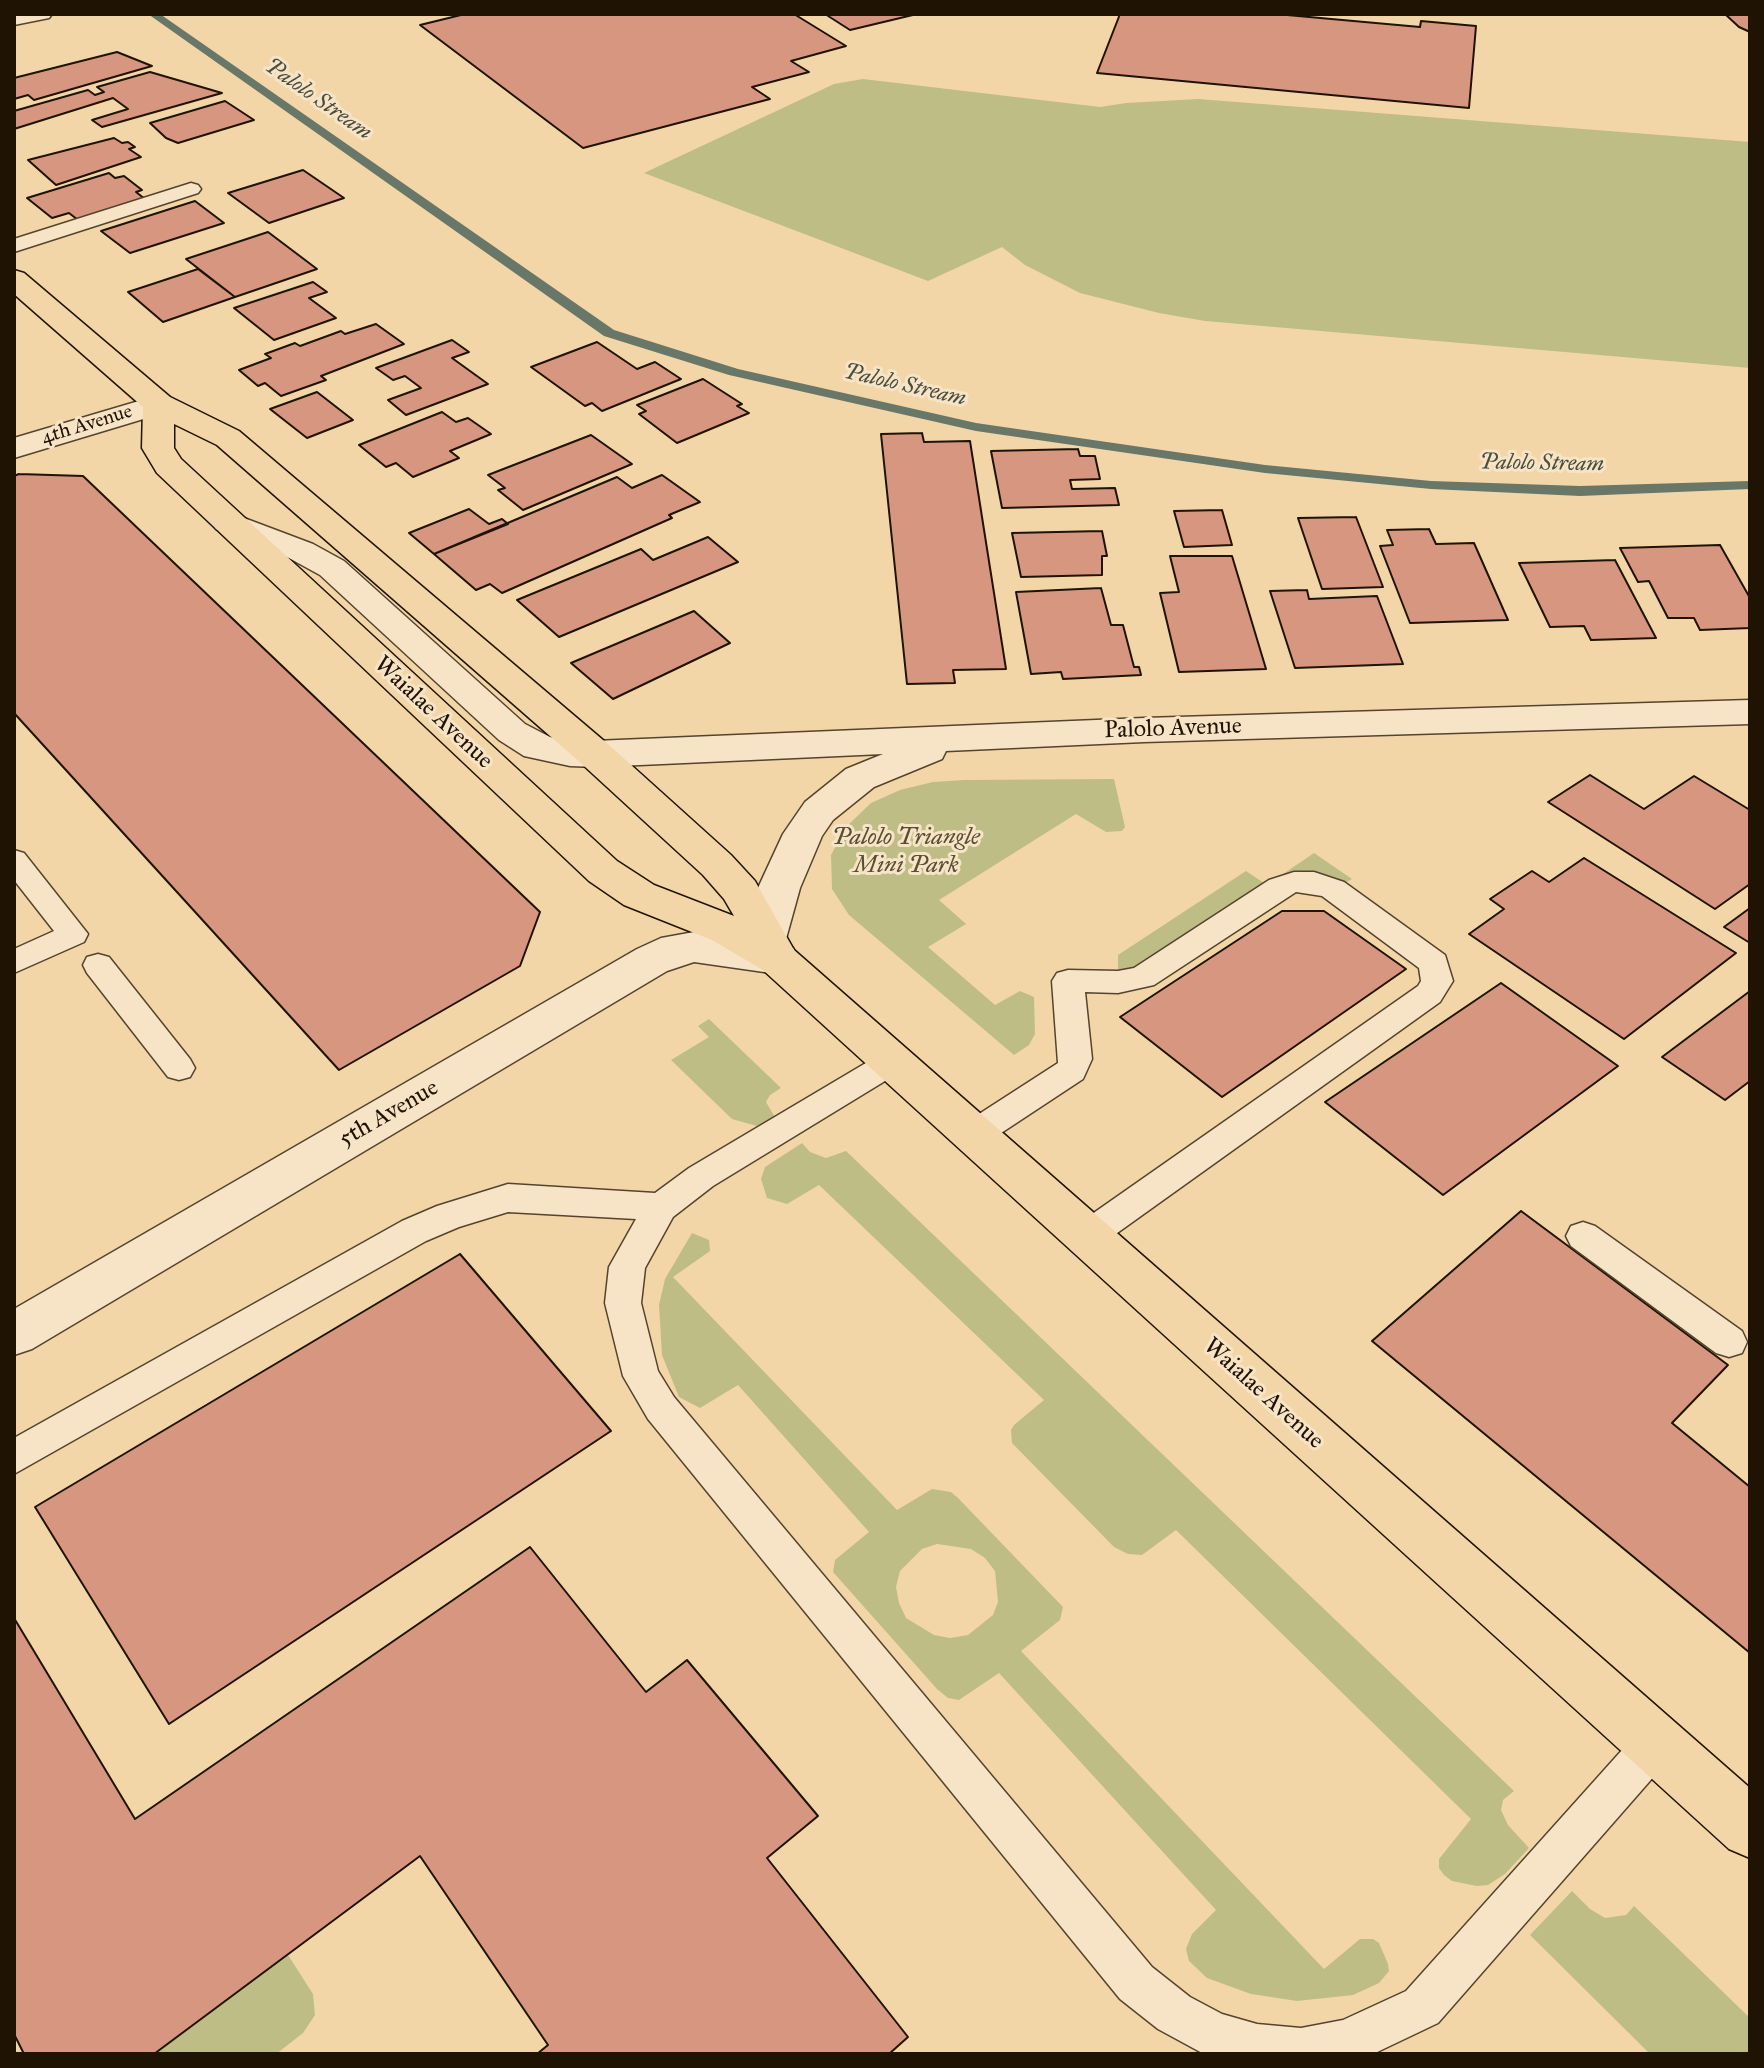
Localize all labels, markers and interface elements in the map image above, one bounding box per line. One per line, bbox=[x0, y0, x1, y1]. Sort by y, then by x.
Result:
water label: Palolo Stream bbox=[260, 54, 376, 146]
water label: Palolo Stream bbox=[842, 359, 968, 413]
street label: 4th Avenue bbox=[39, 400, 135, 450]
water label: Palolo Stream bbox=[1480, 450, 1604, 478]
street label: Waialae Avenue bbox=[367, 651, 499, 775]
street label: Palolo Avenue bbox=[1104, 712, 1242, 746]
park label: Palolo Triangle Mini Park bbox=[832, 824, 980, 880]
street label: 5th Avenue bbox=[334, 1074, 444, 1154]
street label: Waialae Avenue bbox=[1197, 1332, 1329, 1456]

